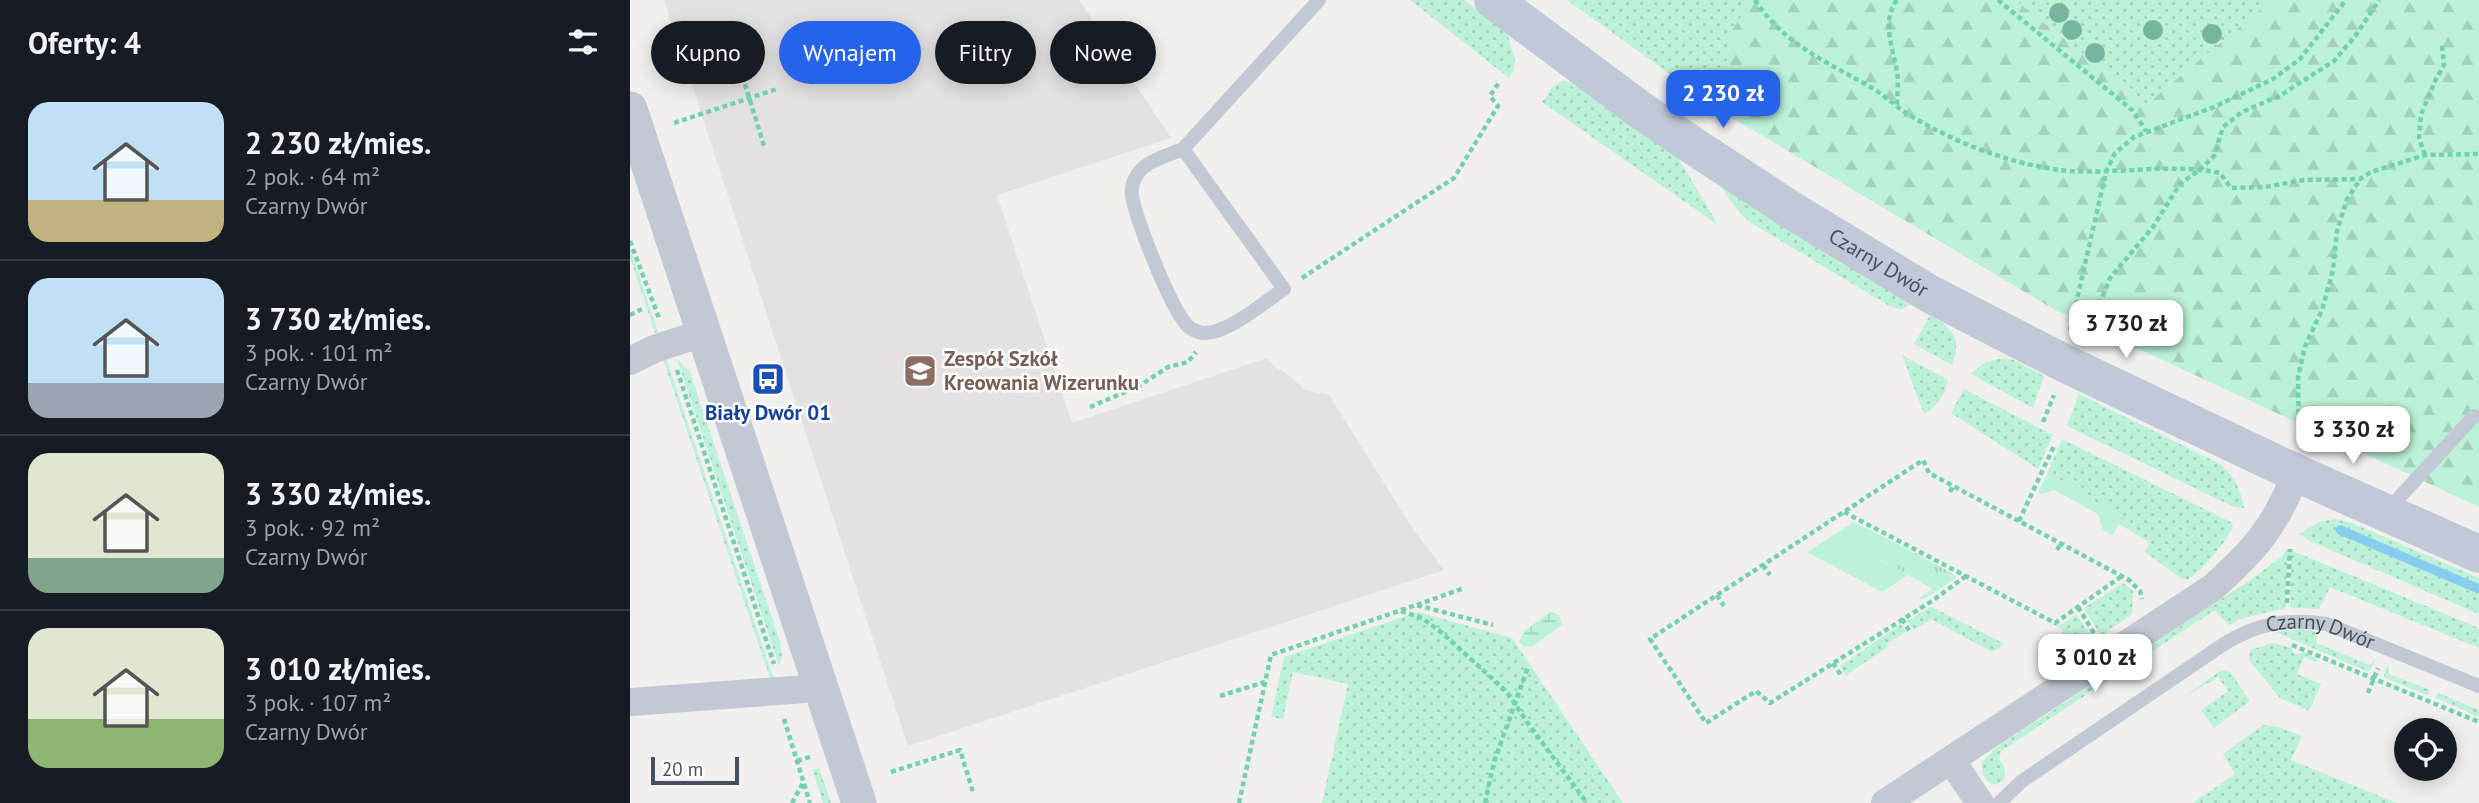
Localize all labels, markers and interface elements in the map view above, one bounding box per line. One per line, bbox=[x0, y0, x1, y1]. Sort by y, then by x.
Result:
chip: Kupno bbox=[651, 21, 765, 84]
chip: Wynajem bbox=[779, 21, 921, 84]
chip: Filtry bbox=[935, 21, 1036, 84]
chip: Nowe bbox=[1050, 21, 1156, 84]
text: Oferty: 4 bbox=[28, 23, 141, 62]
icon: filters bbox=[564, 23, 602, 61]
pin: 2 230 zł bbox=[1651, 71, 1795, 130]
text: 2 230 zł bbox=[1682, 78, 1764, 107]
text: 2 230 zł/mies. bbox=[245, 123, 431, 162]
icon: home bbox=[84, 130, 168, 214]
text: 2 pok. · 64 m² bbox=[245, 162, 380, 191]
text: Czarny Dwór bbox=[245, 191, 368, 220]
street label: Czarny Dwór bbox=[1824, 222, 1934, 303]
text: 3 730 zł/mies. bbox=[245, 299, 431, 338]
pin: 3 730 zł bbox=[2054, 300, 2198, 360]
icon: home bbox=[84, 306, 168, 390]
text: 3 730 zł bbox=[2085, 308, 2167, 337]
text: 3 pok. · 101 m² bbox=[245, 338, 393, 367]
place label: Zespół Szkół Kreowania Wizerunku bbox=[944, 345, 1139, 396]
school or university icon: Zespół Szkół Kreowania Wizerunku bbox=[901, 352, 939, 390]
bus stop icon: Biały Dwór 01 bbox=[749, 360, 787, 398]
text: Czarny Dwór bbox=[245, 367, 368, 396]
place label: Biały Dwór 01 bbox=[705, 399, 831, 426]
pin: 3 330 zł bbox=[2281, 406, 2425, 466]
text: 3 330 zł bbox=[2312, 414, 2394, 443]
text: 3 330 zł/mies. bbox=[245, 474, 431, 513]
icon: home bbox=[84, 481, 168, 565]
text: 3 pok. · 92 m² bbox=[245, 513, 380, 542]
text: Czarny Dwór bbox=[245, 542, 368, 571]
street label: Czarny Dwór bbox=[2263, 608, 2379, 655]
pin: 3 010 zł bbox=[2023, 634, 2167, 694]
text: 3 010 zł bbox=[2054, 642, 2136, 671]
text: 3 010 zł/mies. bbox=[245, 649, 431, 688]
icon: home bbox=[84, 656, 168, 740]
text: 3 pok. · 107 m² bbox=[245, 688, 391, 717]
text: Czarny Dwór bbox=[245, 717, 368, 746]
map controls bbox=[2394, 718, 2457, 781]
button: locate bbox=[2394, 718, 2457, 781]
scale bar bbox=[651, 754, 738, 786]
text: 20 m bbox=[662, 757, 703, 781]

